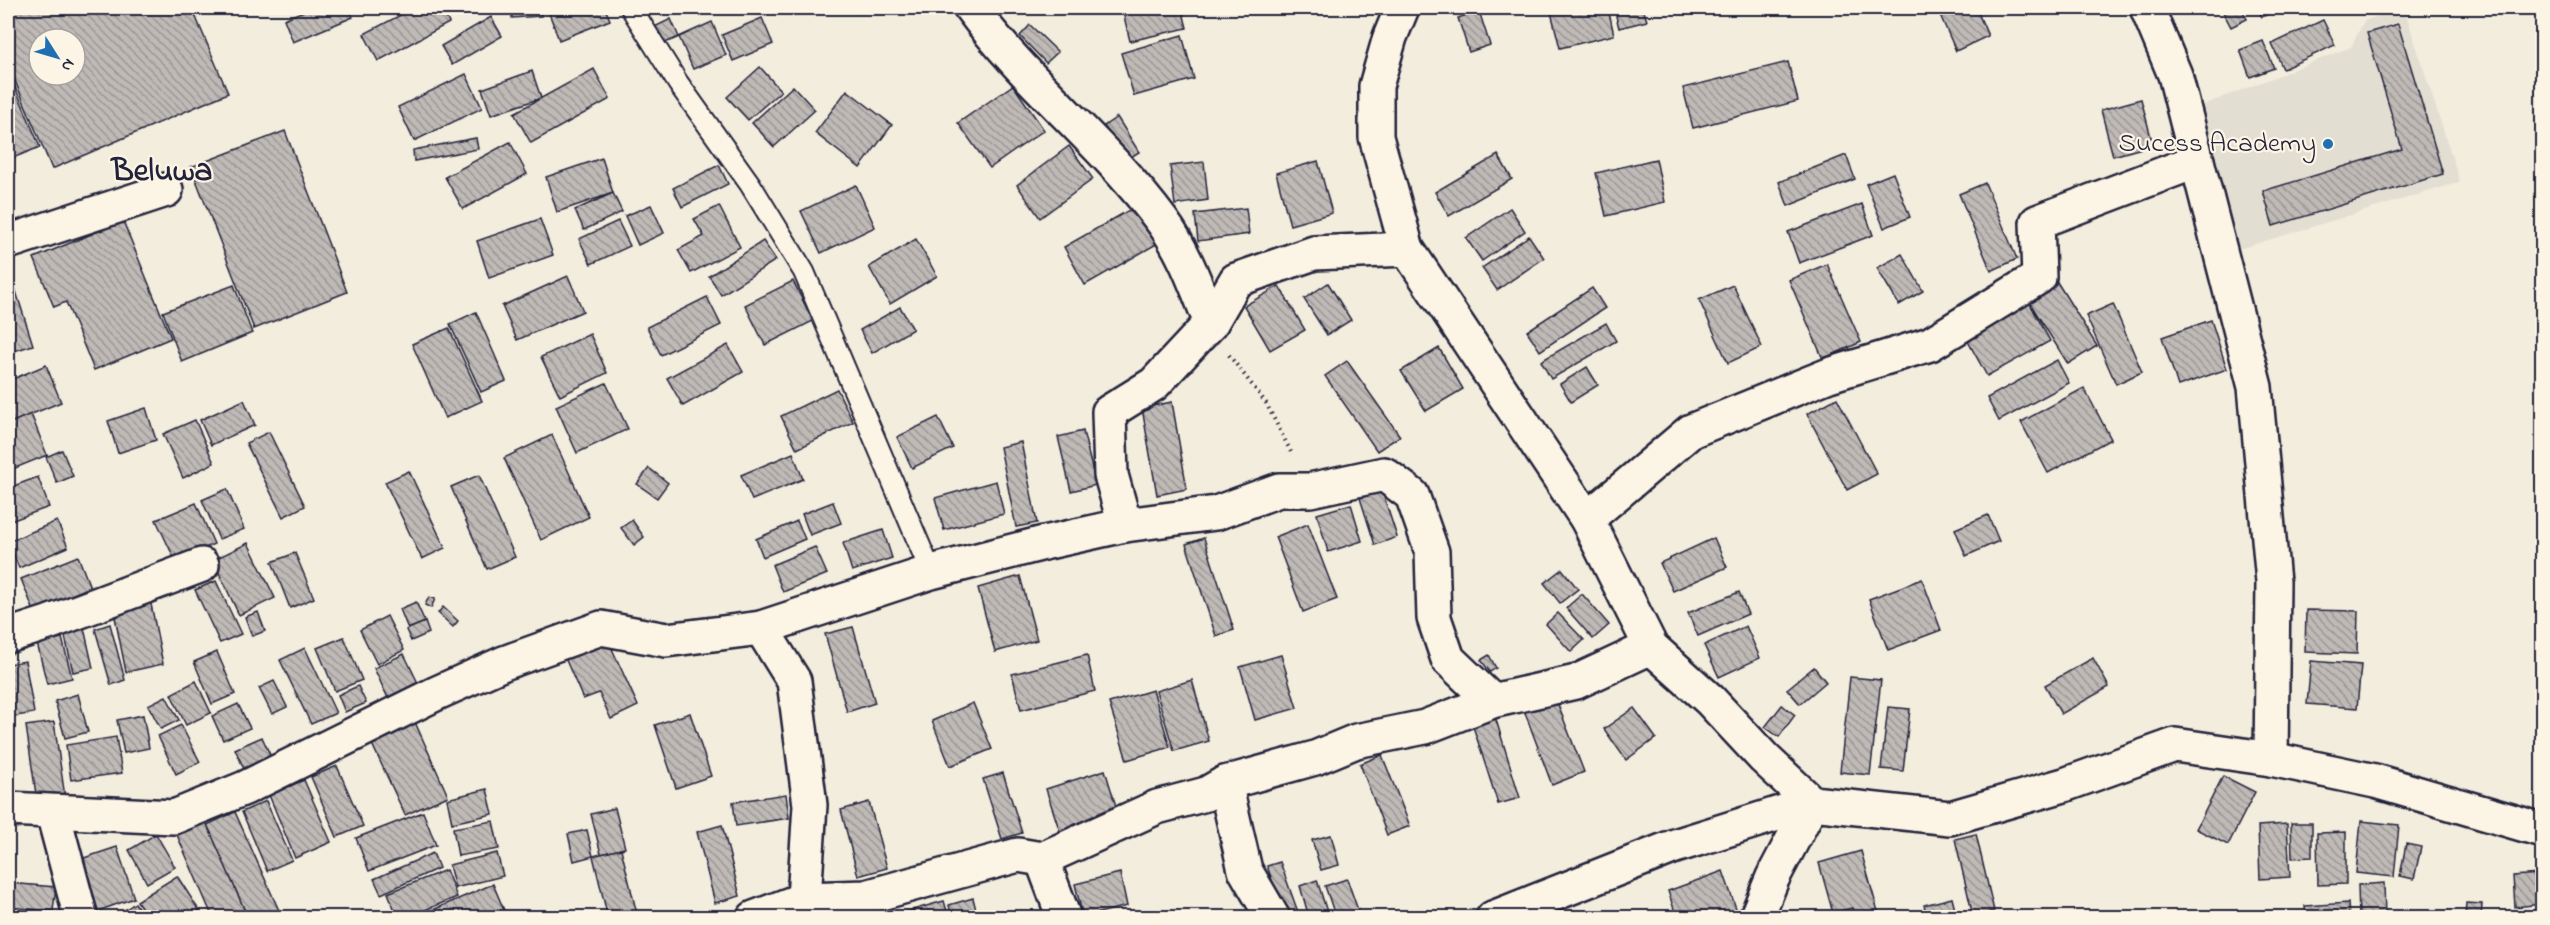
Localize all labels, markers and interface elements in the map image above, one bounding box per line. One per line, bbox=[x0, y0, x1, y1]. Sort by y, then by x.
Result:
north arrow bbox=[27, 27, 87, 87]
text: N bbox=[54, 53, 80, 77]
place label: Sucess Academy bbox=[2119, 125, 2316, 164]
marker: Sucess Academy bbox=[2321, 137, 2335, 151]
district label: Beluwa bbox=[110, 148, 213, 196]

